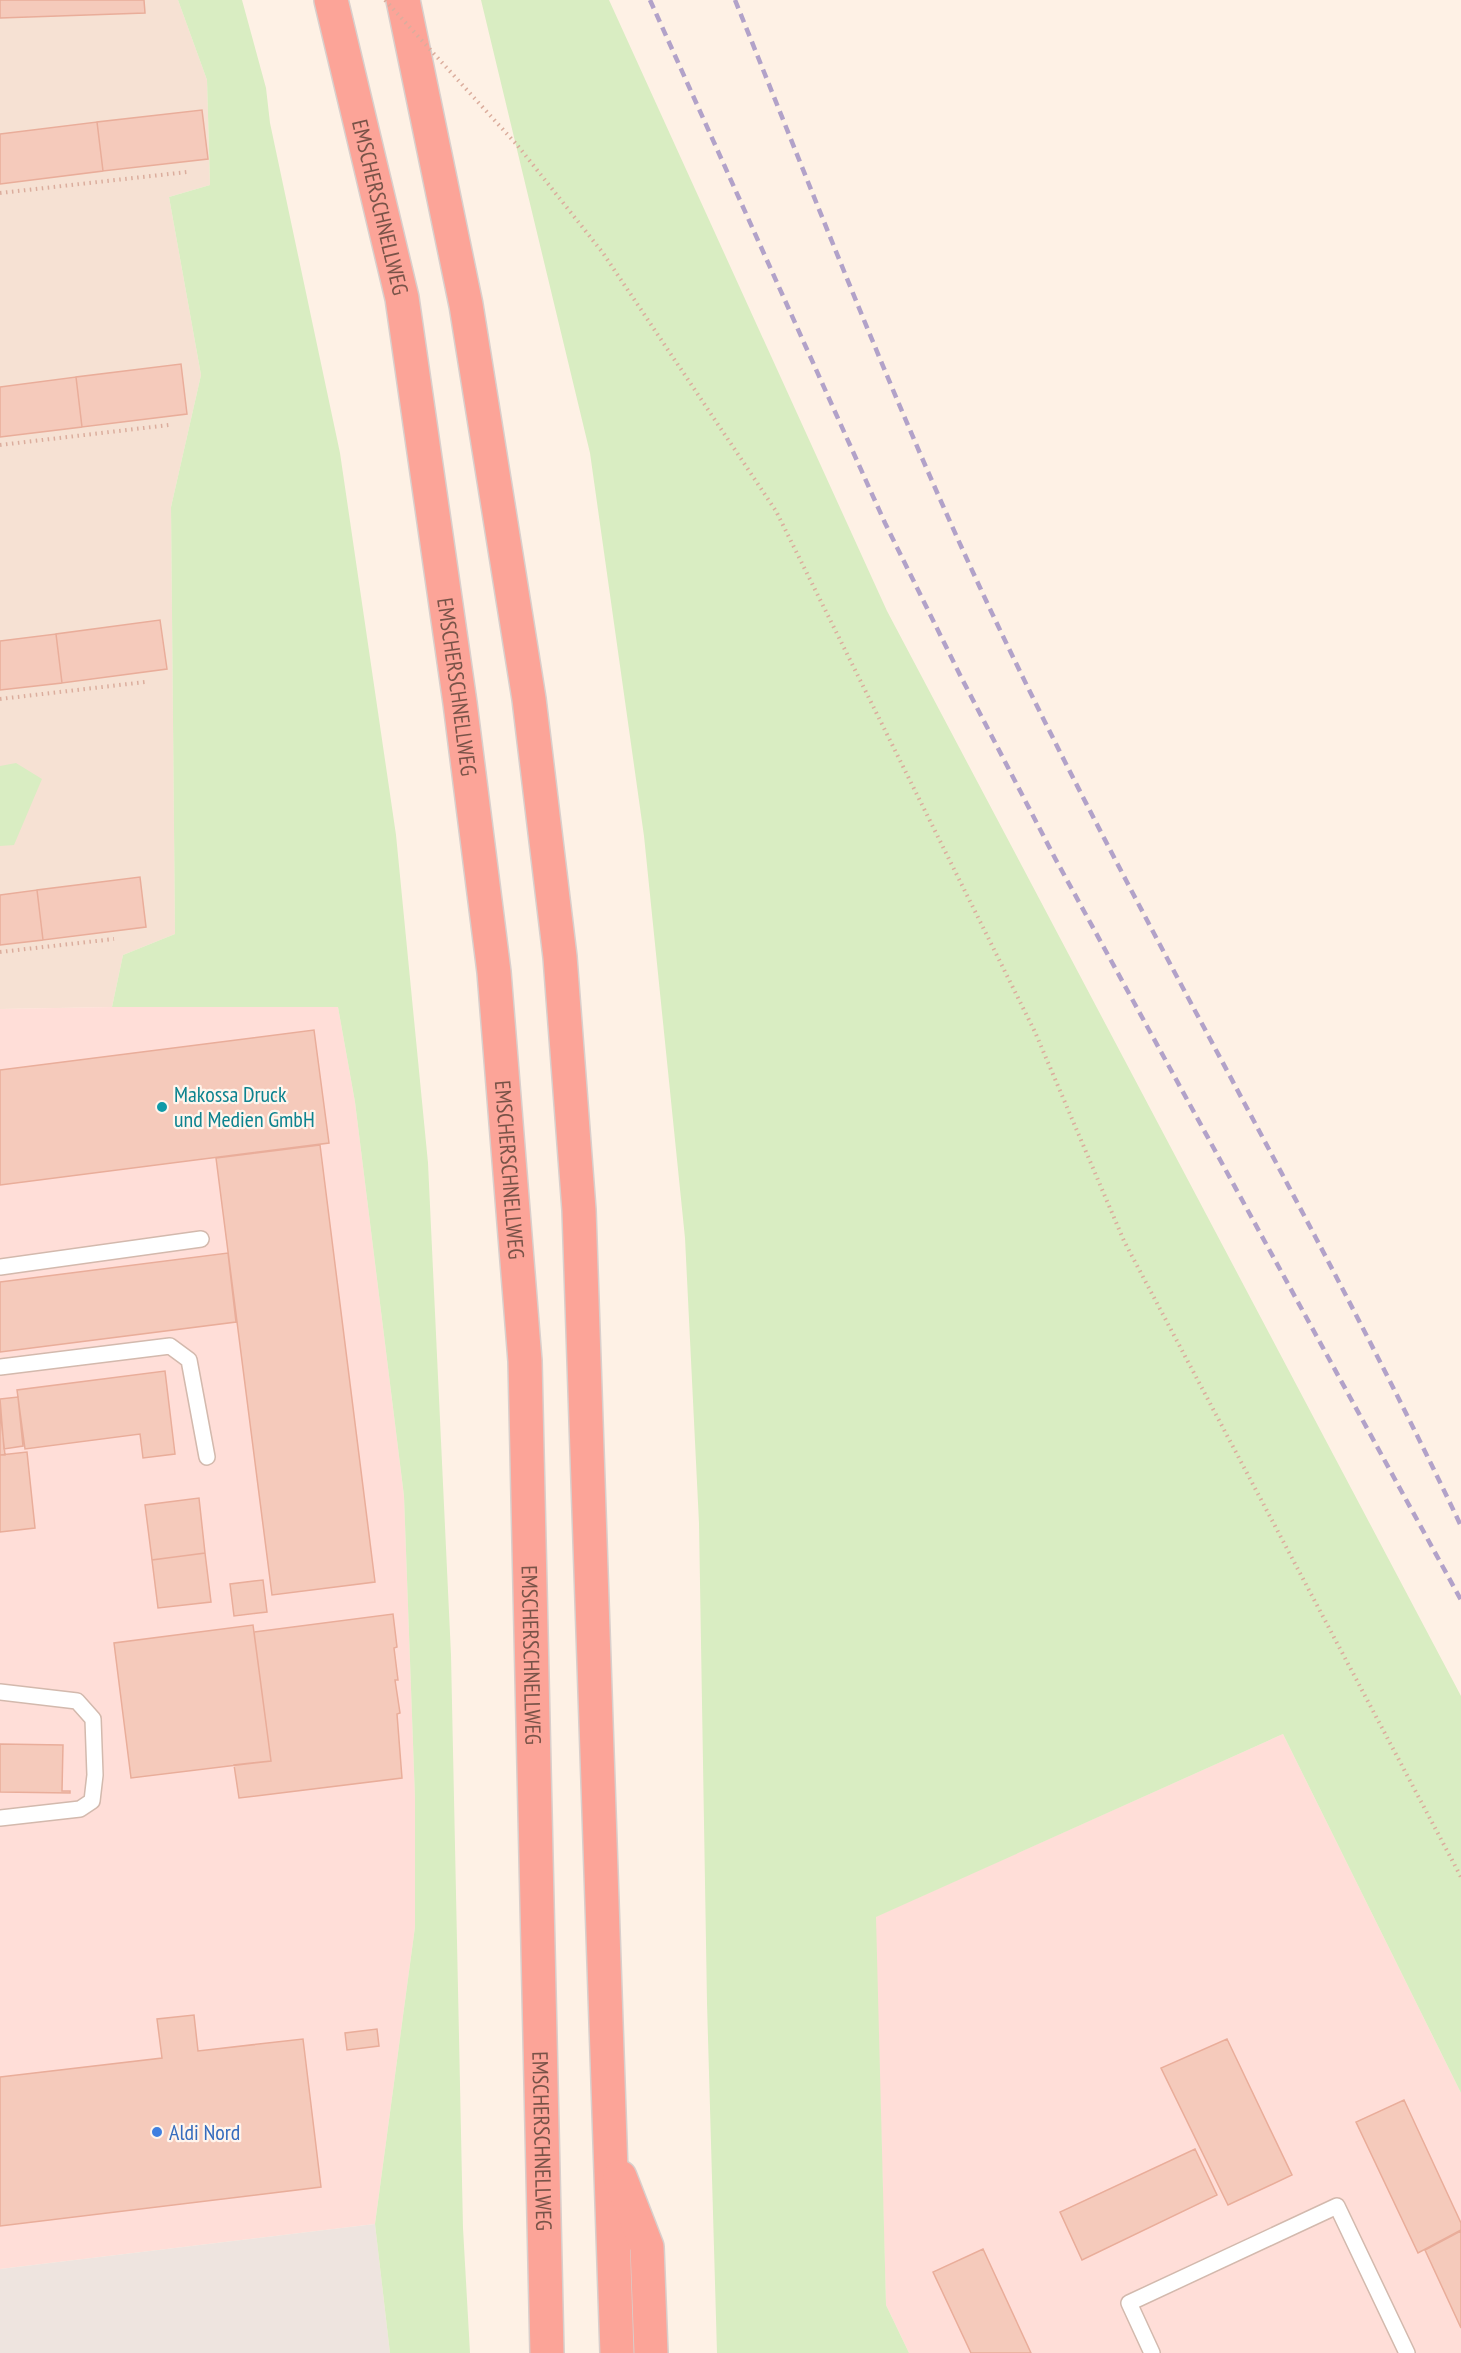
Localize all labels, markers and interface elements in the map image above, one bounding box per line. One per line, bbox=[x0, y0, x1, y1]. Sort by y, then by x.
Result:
street label: EMSCHERSCHNELLWEG bbox=[346, 117, 415, 298]
street label: EMSCHERSCHNELLWEG bbox=[431, 596, 483, 777]
street label: EMSCHERSCHNELLWEG bbox=[489, 1079, 531, 1260]
place label: Makossa Druck und Medien GmbH bbox=[174, 1080, 315, 1133]
marker: Makossa Druck und Medien GmbH bbox=[155, 1100, 169, 1114]
street label: EMSCHERSCHNELLWEG bbox=[516, 1565, 548, 1745]
street label: EMSCHERSCHNELLWEG bbox=[526, 2051, 558, 2231]
place label: Aldi Nord bbox=[169, 2118, 240, 2146]
marker: Aldi Nord bbox=[150, 2125, 164, 2139]

